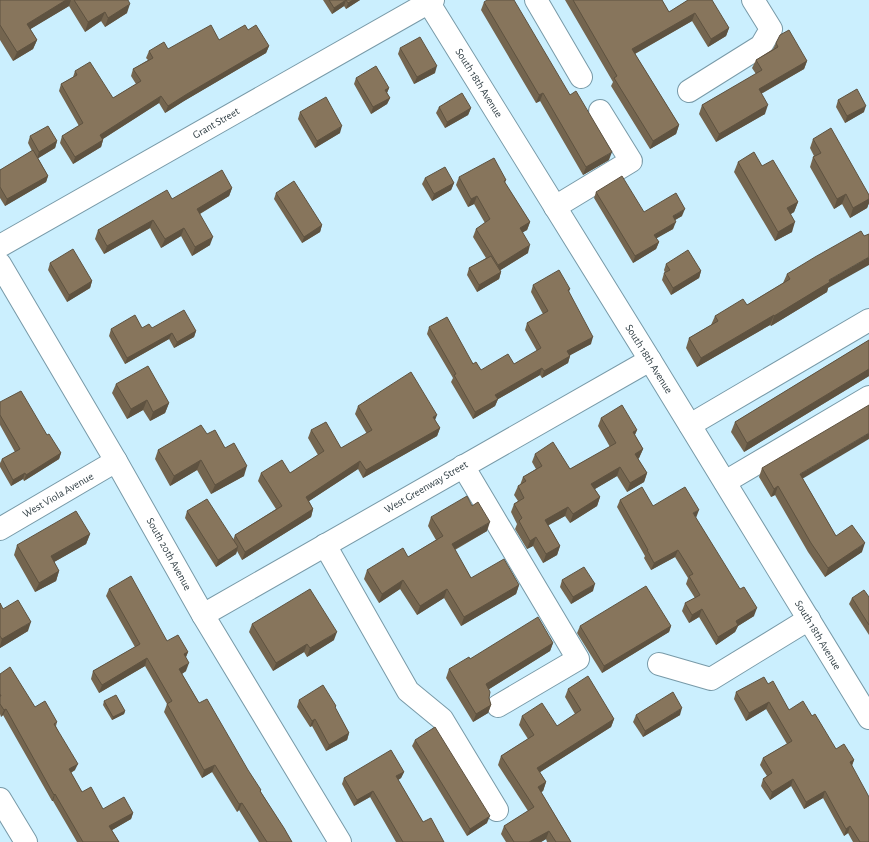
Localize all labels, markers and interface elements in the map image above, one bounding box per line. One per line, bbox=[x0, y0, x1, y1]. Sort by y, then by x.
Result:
street label: South 18th Avenue bbox=[453, 47, 505, 119]
street label: Grant Street bbox=[191, 105, 242, 141]
street label: South 18th Avenue bbox=[623, 323, 675, 395]
street label: West Greenway Street bbox=[383, 459, 470, 515]
street label: West Viola Avenue bbox=[21, 470, 95, 520]
street label: South 20th Avenue bbox=[145, 516, 193, 592]
street label: South 18th Avenue bbox=[793, 598, 843, 672]

